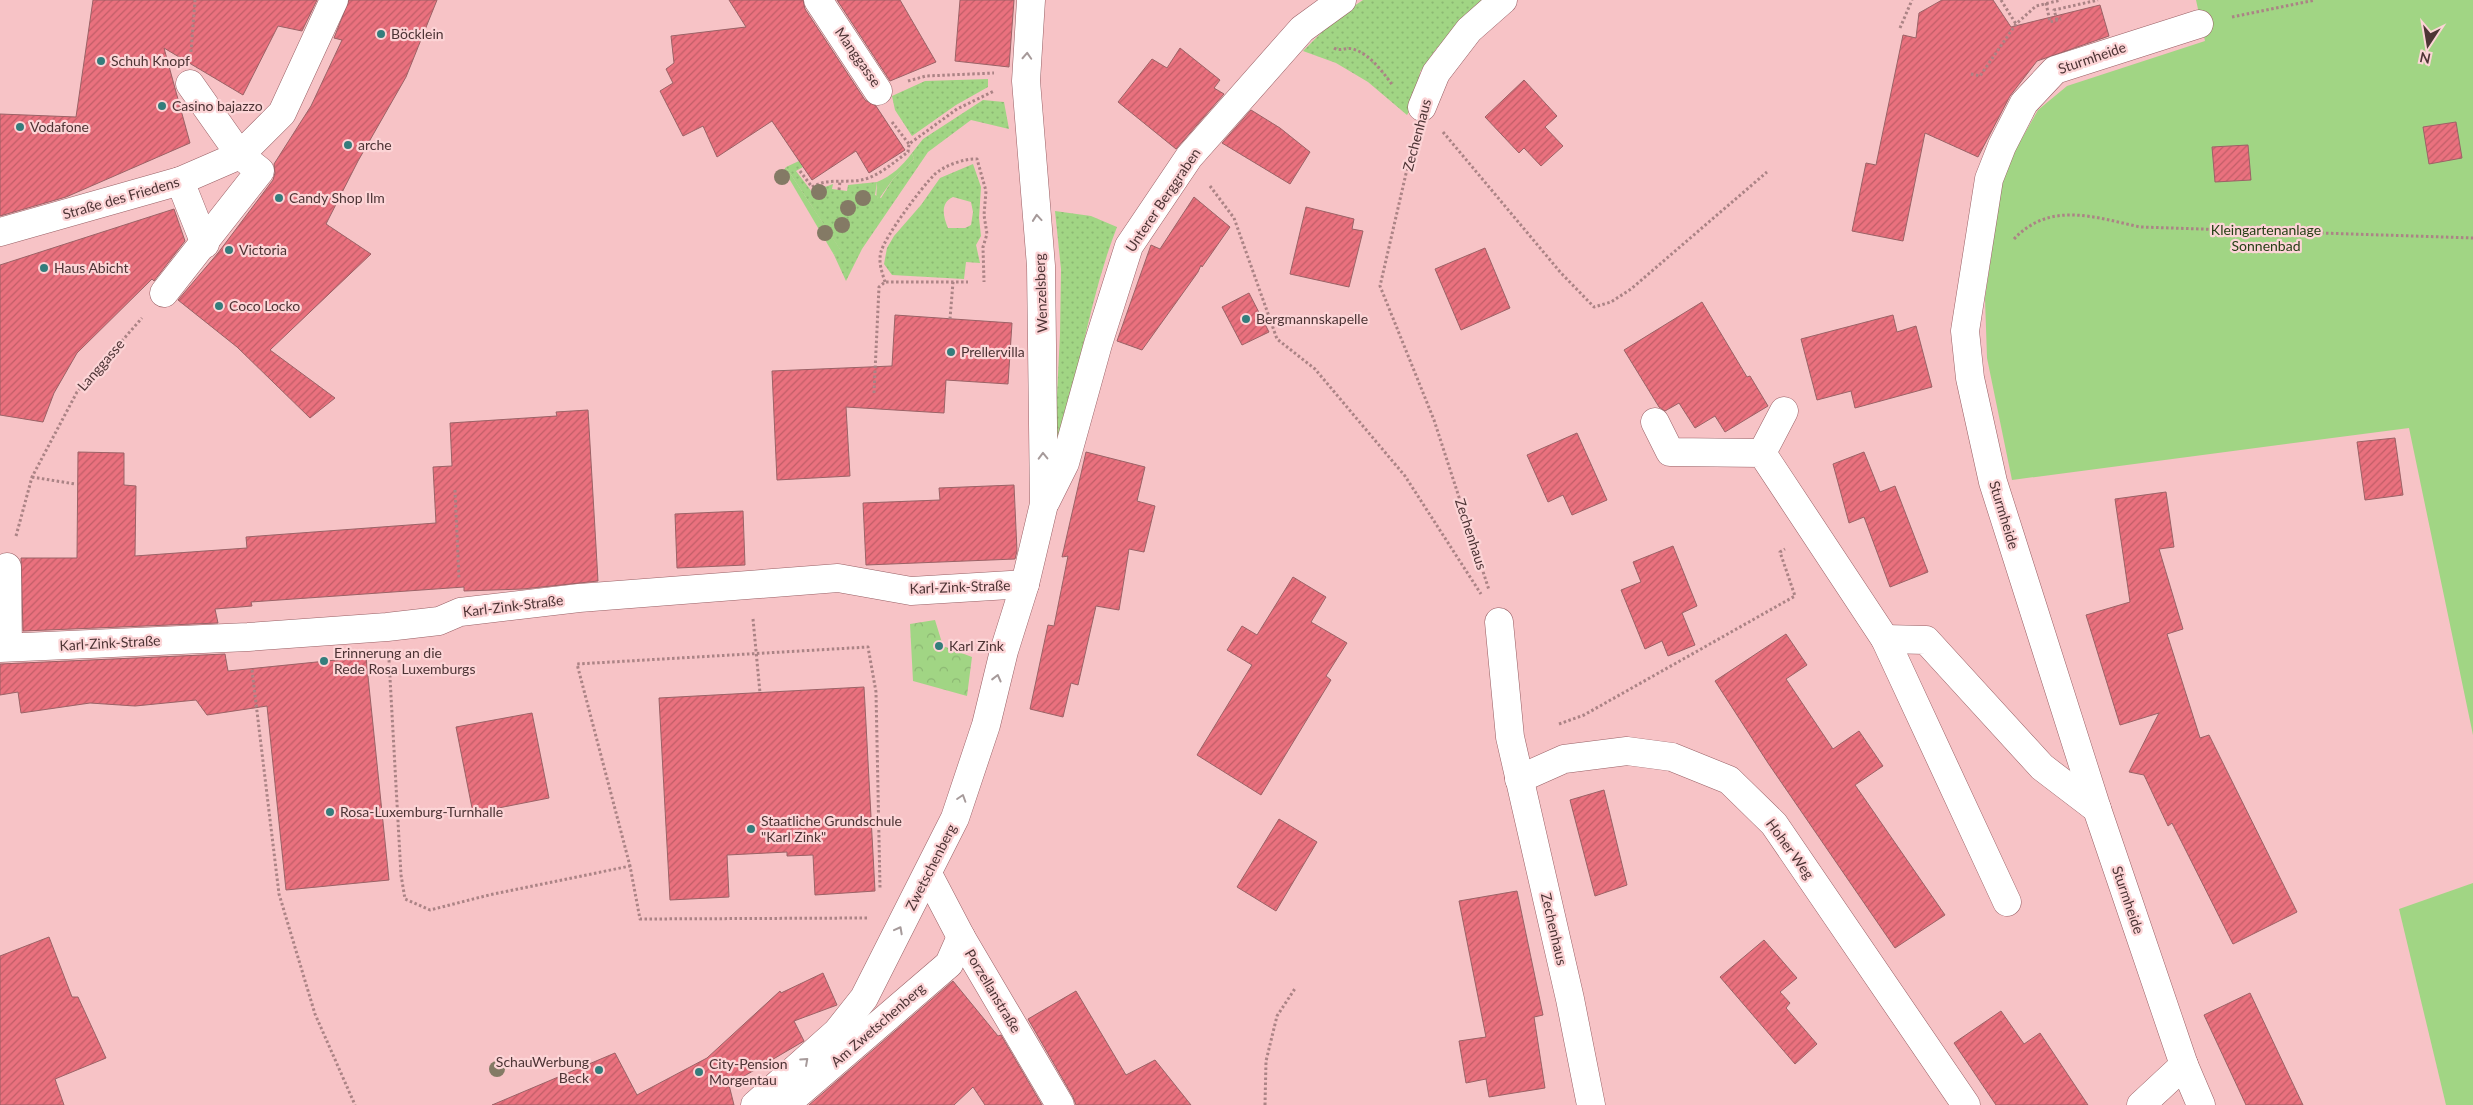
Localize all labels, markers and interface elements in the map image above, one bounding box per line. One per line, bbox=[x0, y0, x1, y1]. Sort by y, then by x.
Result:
north arrow bbox=[2403, 20, 2453, 70]
street label: Manggasse bbox=[832, 24, 885, 90]
place label: Böcklein bbox=[391, 25, 444, 42]
marker: Böcklein bbox=[375, 28, 387, 40]
street label: Sturmheide bbox=[2056, 38, 2128, 77]
text: N bbox=[2418, 49, 2432, 68]
place label: Schuh Knopf bbox=[111, 52, 190, 69]
one-way arrow bbox=[1022, 52, 1032, 60]
marker: Schuh Knopf bbox=[95, 55, 107, 67]
place label: Casino bajazzo bbox=[172, 97, 263, 114]
street label: Zechenhaus bbox=[1399, 97, 1434, 173]
marker: Casino bajazzo bbox=[156, 100, 168, 112]
place label: Vodafone bbox=[30, 118, 89, 135]
marker: Vodafone bbox=[14, 121, 26, 133]
place label: arche bbox=[358, 136, 392, 153]
marker: arche bbox=[342, 139, 354, 151]
street label: Unterer Berggraben bbox=[1122, 145, 1204, 255]
street label: Straße des Friedens bbox=[61, 173, 181, 222]
place label: Candy Shop Ilm bbox=[289, 189, 385, 206]
marker: Candy Shop Ilm bbox=[273, 192, 285, 204]
one-way arrow bbox=[1032, 214, 1043, 222]
park label: Kleingartenanlage Sonnenbad bbox=[2211, 221, 2321, 254]
place label: Victoria bbox=[239, 241, 287, 258]
marker: Victoria bbox=[223, 244, 235, 256]
street label: Wenzelsberg bbox=[1031, 253, 1050, 333]
place label: Haus Abicht bbox=[54, 259, 129, 276]
marker: Haus Abicht bbox=[38, 262, 50, 274]
place label: Coco Locko bbox=[229, 297, 300, 314]
marker: Coco Locko bbox=[213, 300, 225, 312]
place label: Bergmannskapelle bbox=[1256, 310, 1368, 327]
marker: Bergmannskapelle bbox=[1240, 313, 1252, 325]
street label: Langgasse bbox=[74, 335, 128, 394]
place label: Prellervilla bbox=[961, 343, 1025, 360]
marker: Prellervilla bbox=[945, 346, 957, 358]
one-way arrow bbox=[1038, 451, 1048, 459]
street label: Sturmheide bbox=[1986, 479, 2023, 551]
street label: Zechenhaus bbox=[1452, 496, 1491, 572]
street label: Karl-Zink-Straße bbox=[909, 576, 1011, 597]
street label: Karl-Zink-Straße bbox=[462, 591, 564, 620]
street label: Karl-Zink-Straße bbox=[59, 631, 161, 654]
place label: Karl Zink bbox=[949, 637, 1005, 654]
marker: Karl Zink bbox=[933, 640, 945, 652]
place label: Erinnerung an die Rede Rosa Luxemburgs bbox=[334, 644, 475, 677]
marker: Erinnerung an die Rede Rosa Luxemburgs bbox=[318, 655, 330, 667]
one-way arrow bbox=[992, 675, 1002, 683]
one-way arrow bbox=[956, 794, 966, 803]
place label: Rosa-Luxemburg-Turnhalle bbox=[340, 803, 503, 820]
marker: Rosa-Luxemburg-Turnhalle bbox=[324, 806, 336, 818]
place label: Staatliche Grundschule "Karl Zink" bbox=[761, 812, 902, 845]
street label: Hoher Weg bbox=[1763, 815, 1818, 882]
street label: Zwetschenberg bbox=[902, 821, 960, 913]
marker: Staatliche Grundschule "Karl Zink" bbox=[745, 823, 757, 835]
street label: Sturmheide bbox=[2109, 864, 2148, 936]
street label: Zechenhaus bbox=[1538, 891, 1571, 967]
one-way arrow bbox=[893, 927, 903, 936]
street label: Porzellanstraße bbox=[962, 946, 1025, 1036]
street label: Am Zwetschenberg bbox=[827, 979, 928, 1070]
place label: SchauWerbung Beck bbox=[496, 1053, 590, 1086]
place label: City-Pension Morgentau bbox=[709, 1055, 788, 1088]
one-way arrow bbox=[799, 1057, 808, 1066]
marker: SchauWerbung Beck bbox=[593, 1064, 605, 1076]
marker: City-Pension Morgentau bbox=[693, 1066, 705, 1078]

